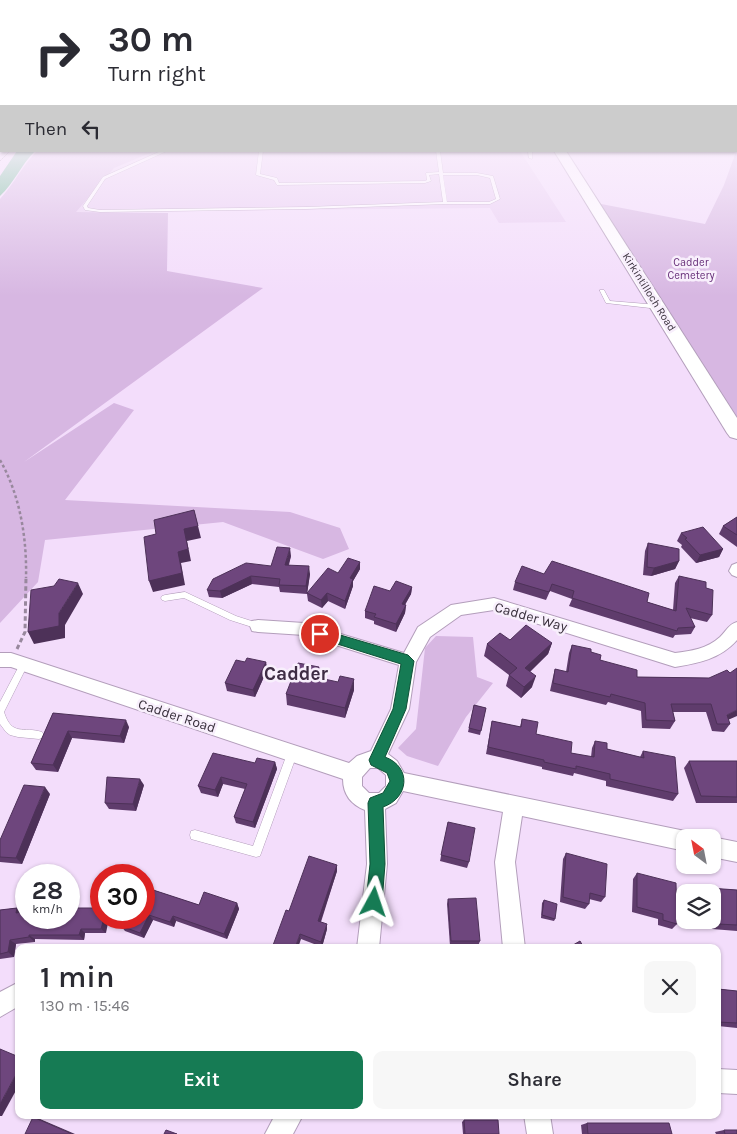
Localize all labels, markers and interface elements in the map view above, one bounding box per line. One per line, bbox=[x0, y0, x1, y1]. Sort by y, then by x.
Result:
text: 30 m bbox=[108, 19, 194, 60]
icon: right bbox=[25, 20, 90, 85]
text: Turn right bbox=[108, 61, 206, 87]
icon: left bbox=[77, 115, 105, 143]
text: Then bbox=[25, 118, 67, 140]
street label: Kirkintilloch Road bbox=[620, 250, 678, 334]
park label: Cadder Cemetery bbox=[667, 256, 715, 282]
street label: Cadder Way bbox=[493, 599, 570, 636]
pin bbox=[299, 613, 341, 655]
icon: arrive bbox=[306, 620, 334, 648]
district label: Cadder bbox=[264, 663, 329, 685]
street label: Cadder Road bbox=[136, 695, 218, 737]
north arrow bbox=[676, 829, 721, 874]
map controls bbox=[676, 829, 721, 929]
speed limit sign: 30 bbox=[90, 864, 155, 929]
position arrow bbox=[347, 875, 399, 927]
text: 28 bbox=[32, 876, 63, 905]
button: layers bbox=[676, 884, 721, 929]
text: km/h bbox=[32, 902, 63, 916]
text: 1 min bbox=[40, 959, 114, 995]
button: close bbox=[644, 961, 696, 1013]
text: 130 m · 15:46 bbox=[40, 996, 130, 1015]
button: Exit bbox=[40, 1051, 363, 1109]
button: Share bbox=[373, 1051, 696, 1109]

